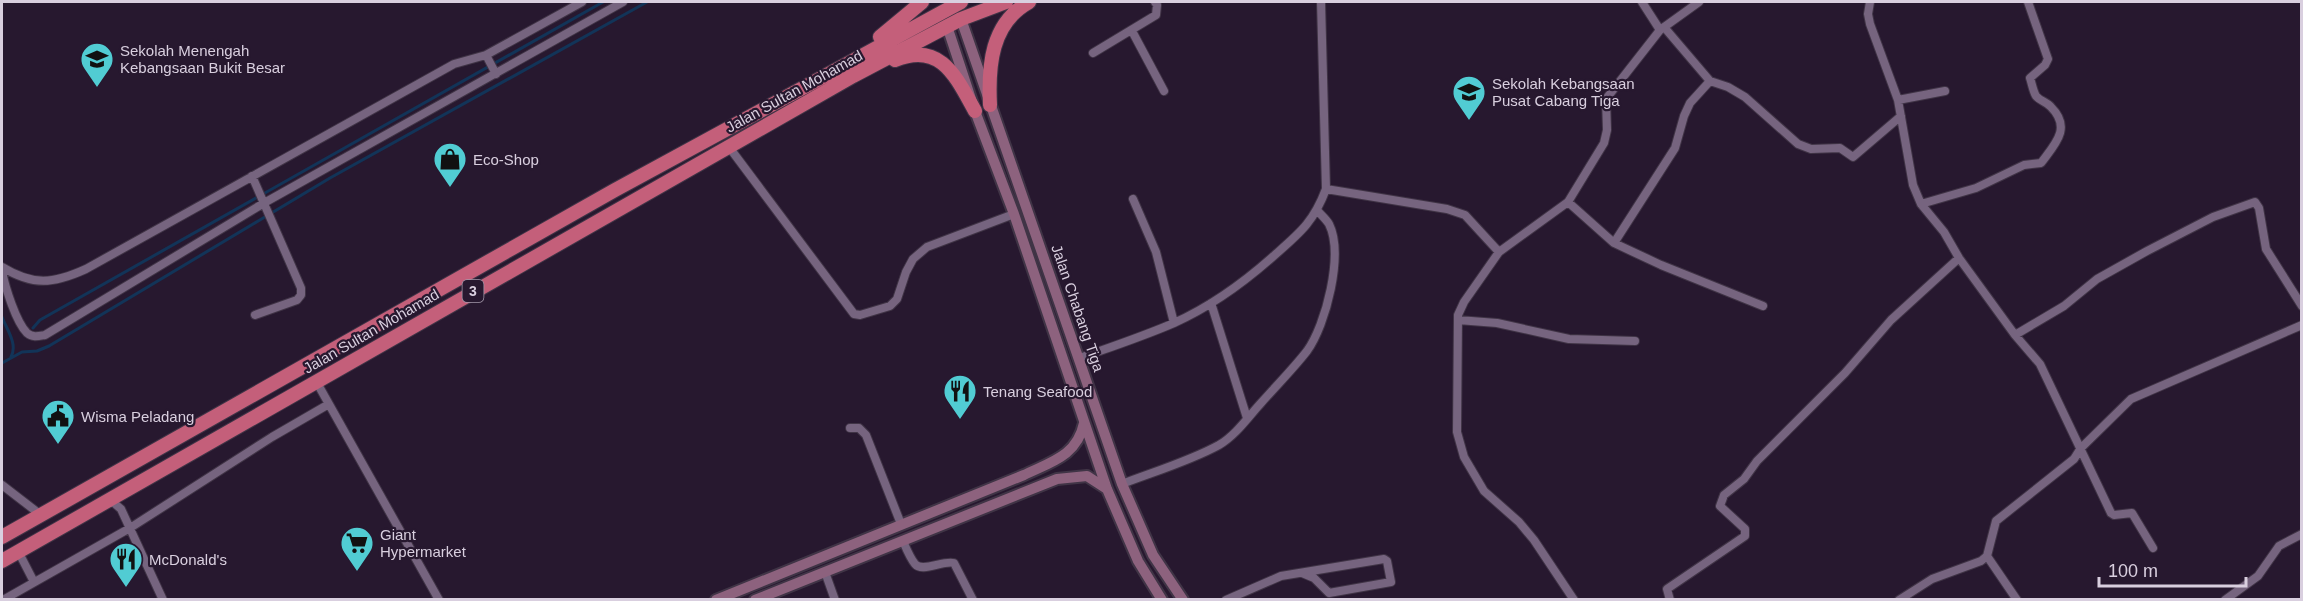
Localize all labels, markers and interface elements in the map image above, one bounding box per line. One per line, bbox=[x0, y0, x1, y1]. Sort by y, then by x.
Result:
school or university icon: Sekolah Menengah Kebangsaan Bukit Besar bbox=[79, 41, 115, 88]
place label: Sekolah Menengah Kebangsaan Bukit Besar bbox=[120, 42, 285, 76]
street label: Jalan Sultan Mohamad bbox=[723, 46, 865, 136]
school or university icon: Sekolah Kebangsaan Pusat Cabang Tiga bbox=[1451, 74, 1487, 121]
place label: Sekolah Kebangsaan Pusat Cabang Tiga bbox=[1492, 75, 1635, 109]
shop icon: Eco-Shop bbox=[432, 141, 468, 188]
place label: Eco-Shop bbox=[473, 151, 539, 168]
street label: Jalan Chabang Tiga bbox=[1048, 242, 1108, 374]
road number: 3 bbox=[462, 280, 484, 302]
street label: Jalan Sultan Mohamad bbox=[300, 285, 442, 377]
restaurant icon: Tenang Seafood bbox=[942, 373, 978, 420]
place label: Tenang Seafood bbox=[983, 383, 1092, 400]
public building icon: Wisma Peladang bbox=[40, 398, 76, 445]
place label: Wisma Peladang bbox=[81, 408, 194, 425]
supermarket icon: Giant Hypermarket bbox=[339, 525, 375, 572]
place label: Giant Hypermarket bbox=[380, 526, 467, 560]
restaurant icon: McDonald's bbox=[108, 541, 144, 588]
scale bar bbox=[2099, 550, 2246, 588]
place label: McDonald's bbox=[149, 551, 227, 568]
text: 100 m bbox=[2108, 561, 2158, 581]

